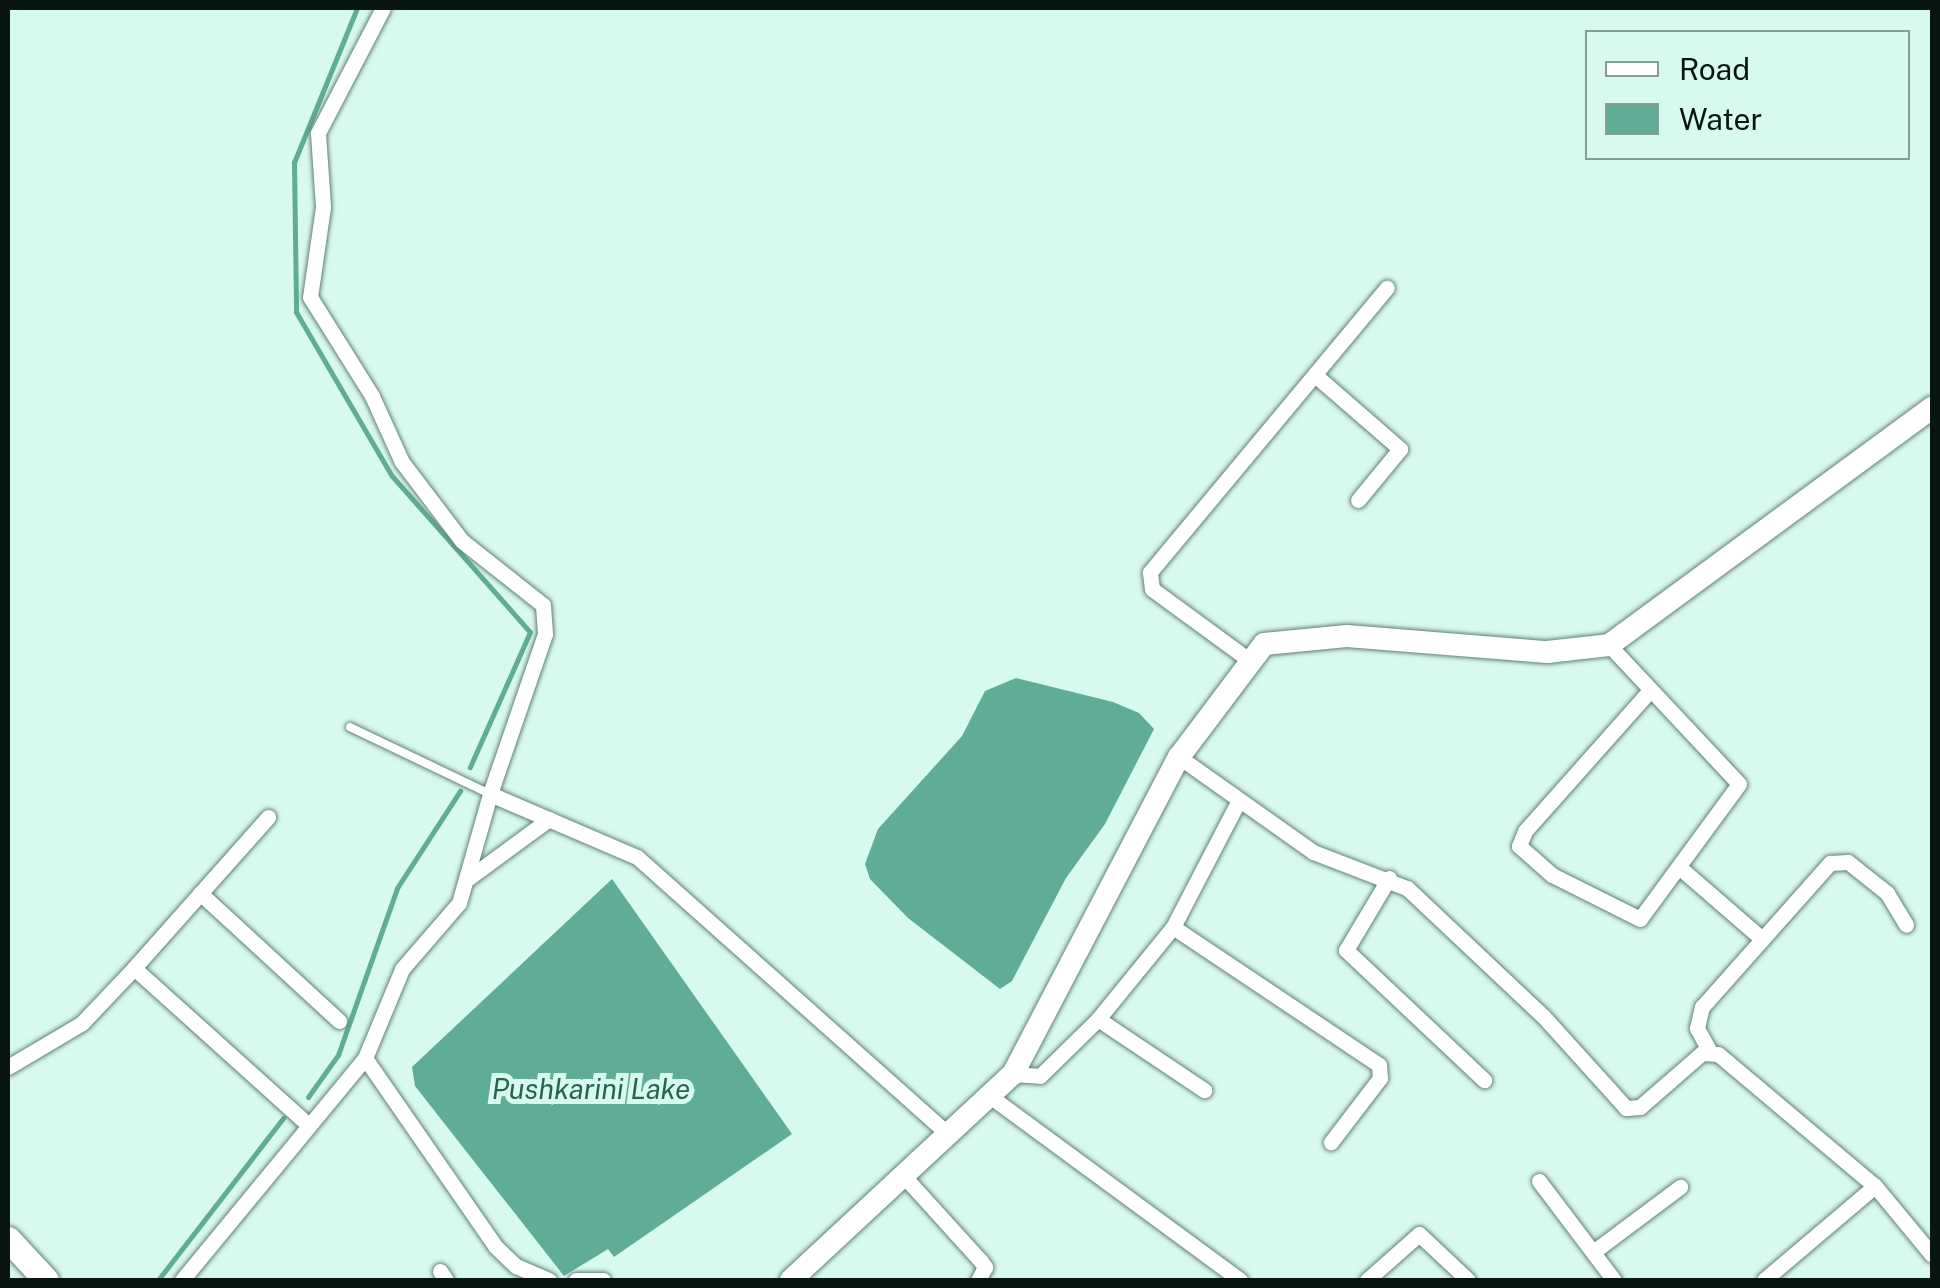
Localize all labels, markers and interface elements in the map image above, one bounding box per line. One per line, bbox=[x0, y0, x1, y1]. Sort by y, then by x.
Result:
legend bbox=[1585, 30, 1910, 160]
text: Road bbox=[1679, 51, 1750, 87]
text: Water bbox=[1679, 101, 1762, 137]
water label: Pushkarini Lake bbox=[492, 1072, 690, 1106]

